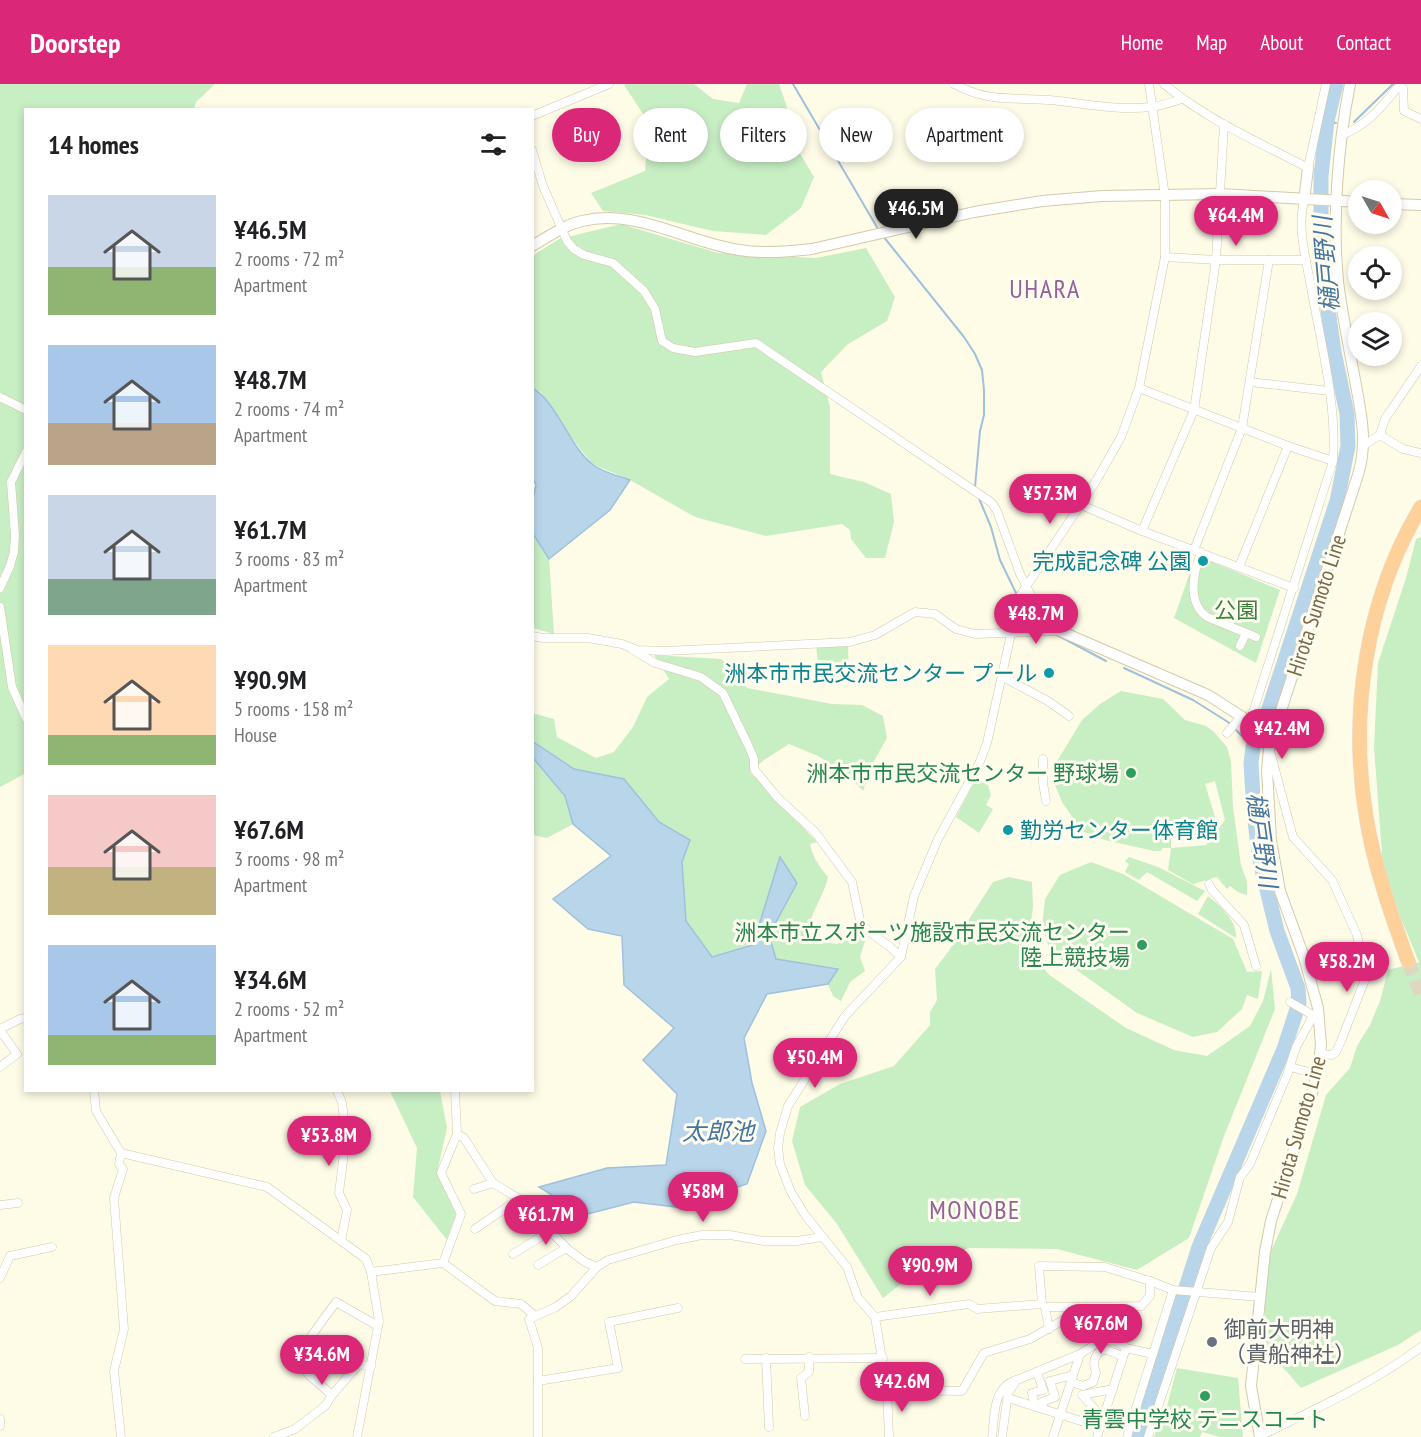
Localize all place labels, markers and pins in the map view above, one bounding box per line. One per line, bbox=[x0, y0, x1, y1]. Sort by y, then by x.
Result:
pin: ¥46.5M bbox=[867, 189, 965, 240]
pin: ¥64.4M bbox=[1187, 196, 1285, 247]
pin: ¥57.3M bbox=[1001, 474, 1099, 525]
place label: 完成記念碑 公園 bbox=[1032, 547, 1191, 575]
marker: 完成記念碑 公園 bbox=[1196, 554, 1210, 568]
pin: ¥48.7M bbox=[987, 594, 1085, 645]
place label: 洲本市市民交流センター プール bbox=[724, 659, 1037, 687]
marker: 洲本市市民交流センター プール bbox=[1042, 666, 1056, 680]
pin: ¥42.4M bbox=[1233, 709, 1331, 760]
place label: 洲本市市民交流センター 野球場 bbox=[806, 759, 1119, 787]
marker: 洲本市市民交流センター 野球場 bbox=[1124, 766, 1138, 780]
place label: 勤労センター体育館 bbox=[1020, 816, 1218, 844]
marker: 勤労センター体育館 bbox=[1001, 823, 1015, 837]
place label: 洲本市立スポーツ施設市民交流センター 陸上競技場 bbox=[734, 918, 1130, 971]
marker: 洲本市立スポーツ施設市民交流センター 陸上競技場 bbox=[1135, 938, 1149, 952]
pin: ¥58.2M bbox=[1298, 942, 1396, 993]
pin: ¥50.4M bbox=[766, 1038, 864, 1089]
pin: ¥53.8M bbox=[280, 1116, 378, 1167]
pin: ¥58M bbox=[667, 1172, 739, 1223]
pin: ¥61.7M bbox=[497, 1195, 595, 1246]
pin: ¥90.9M bbox=[881, 1246, 979, 1297]
pin: ¥67.6M bbox=[1052, 1304, 1150, 1355]
place label: 御前大明神 （貴船神社） bbox=[1224, 1315, 1356, 1368]
pin: ¥34.6M bbox=[273, 1335, 371, 1386]
marker: 御前大明神 （貴船神社） bbox=[1205, 1335, 1219, 1349]
pin: ¥42.6M bbox=[853, 1362, 951, 1413]
marker: 青雲中学校 テニスコート bbox=[1198, 1389, 1212, 1403]
place label: 青雲中学校 テニスコート bbox=[1082, 1405, 1328, 1433]

